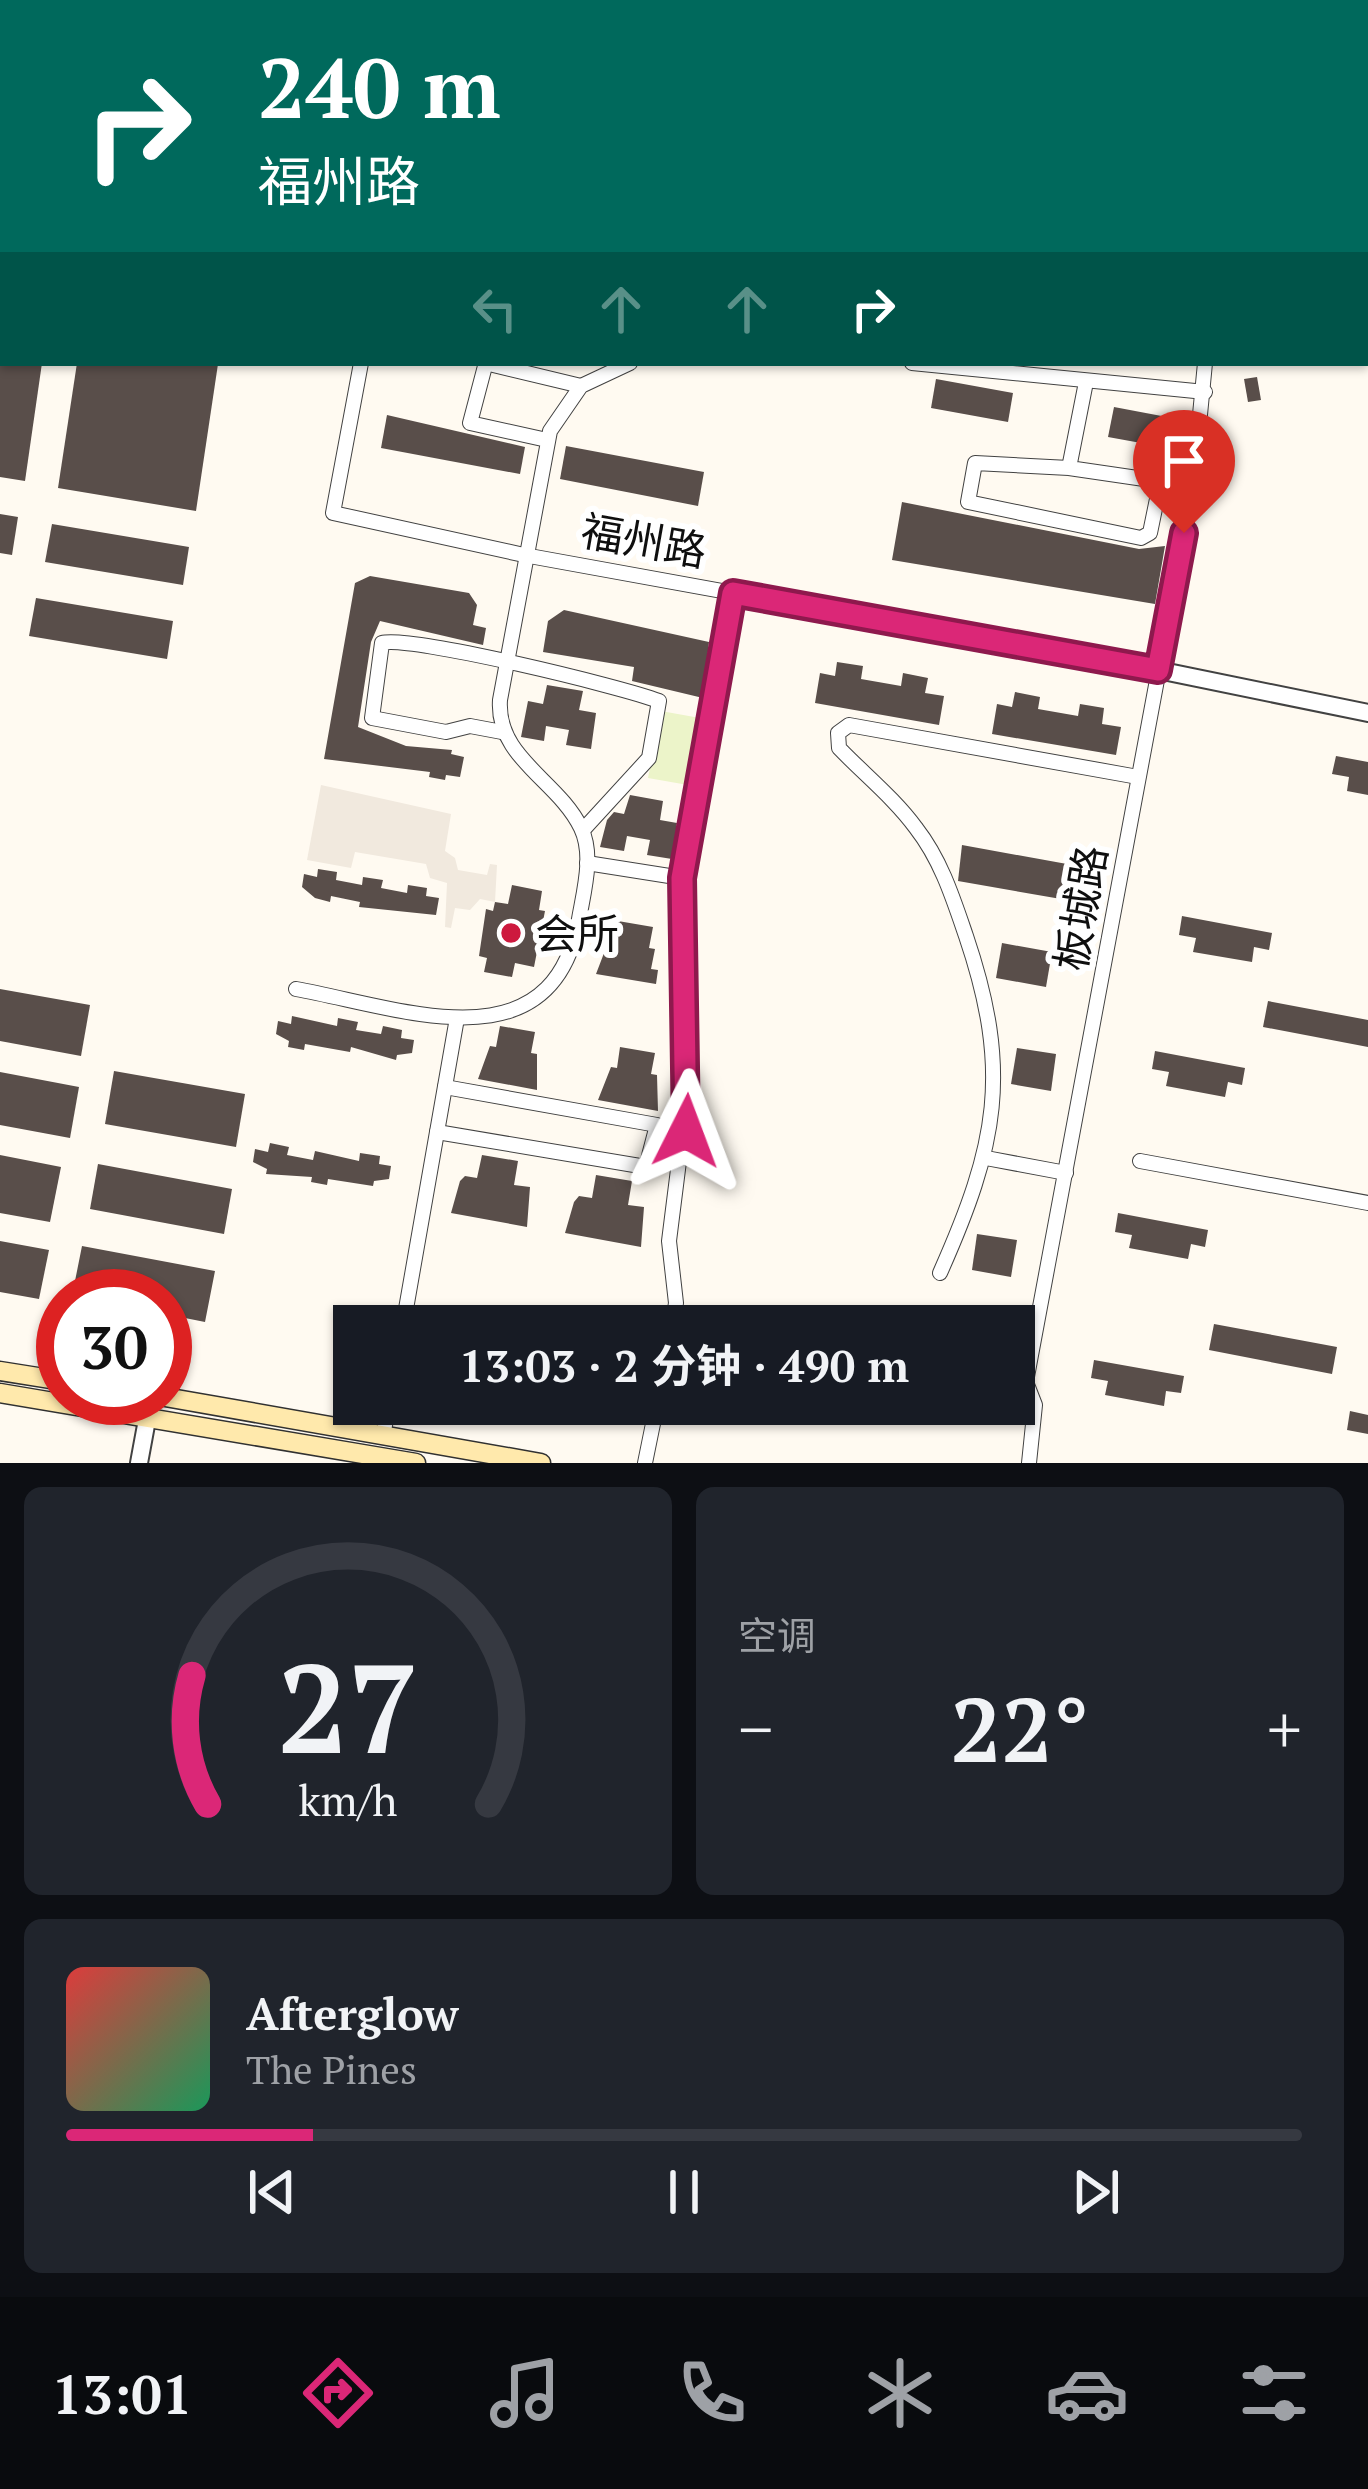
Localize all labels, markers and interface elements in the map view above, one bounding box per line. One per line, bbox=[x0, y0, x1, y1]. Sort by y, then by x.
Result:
text: 240 m bbox=[258, 31, 501, 142]
icon: right bbox=[60, 48, 216, 204]
text: 福州路 bbox=[258, 145, 420, 216]
icon: left bbox=[462, 276, 528, 342]
icon: ahead bbox=[588, 276, 654, 342]
icon: ahead bbox=[714, 276, 780, 342]
icon: right bbox=[840, 276, 906, 342]
pin bbox=[1133, 410, 1235, 533]
icon: arrive bbox=[1151, 428, 1217, 494]
street label: 福州路 bbox=[577, 501, 711, 579]
street label: 板城路 bbox=[1041, 841, 1119, 975]
place label: 会所 bbox=[535, 905, 619, 961]
marker: 会所 bbox=[498, 920, 524, 946]
position arrow bbox=[623, 1068, 749, 1194]
speed limit sign: 30 bbox=[36, 1269, 192, 1425]
text: 13:03 · 2 分钟 · 490 m bbox=[459, 1335, 909, 1395]
text: 空调 bbox=[738, 1609, 816, 1661]
text: 27 bbox=[277, 1623, 419, 1789]
text: 22° bbox=[951, 1668, 1089, 1788]
text: − bbox=[738, 1684, 773, 1772]
text: + bbox=[1267, 1684, 1302, 1772]
text: km/h bbox=[298, 1771, 398, 1828]
text: Afterglow bbox=[246, 1983, 459, 2043]
text: The Pines bbox=[246, 2043, 417, 2095]
icon: previous bbox=[239, 2159, 305, 2225]
icon: pause bbox=[651, 2159, 717, 2225]
icon: next bbox=[1063, 2159, 1129, 2225]
icon: directions bbox=[296, 2351, 380, 2435]
icon: music bbox=[483, 2351, 567, 2435]
icon: phone bbox=[670, 2351, 754, 2435]
icon: climate bbox=[858, 2351, 942, 2435]
icon: car bbox=[1045, 2351, 1129, 2435]
icon: filters bbox=[1232, 2351, 1316, 2435]
text: 13:01 bbox=[52, 2358, 192, 2429]

